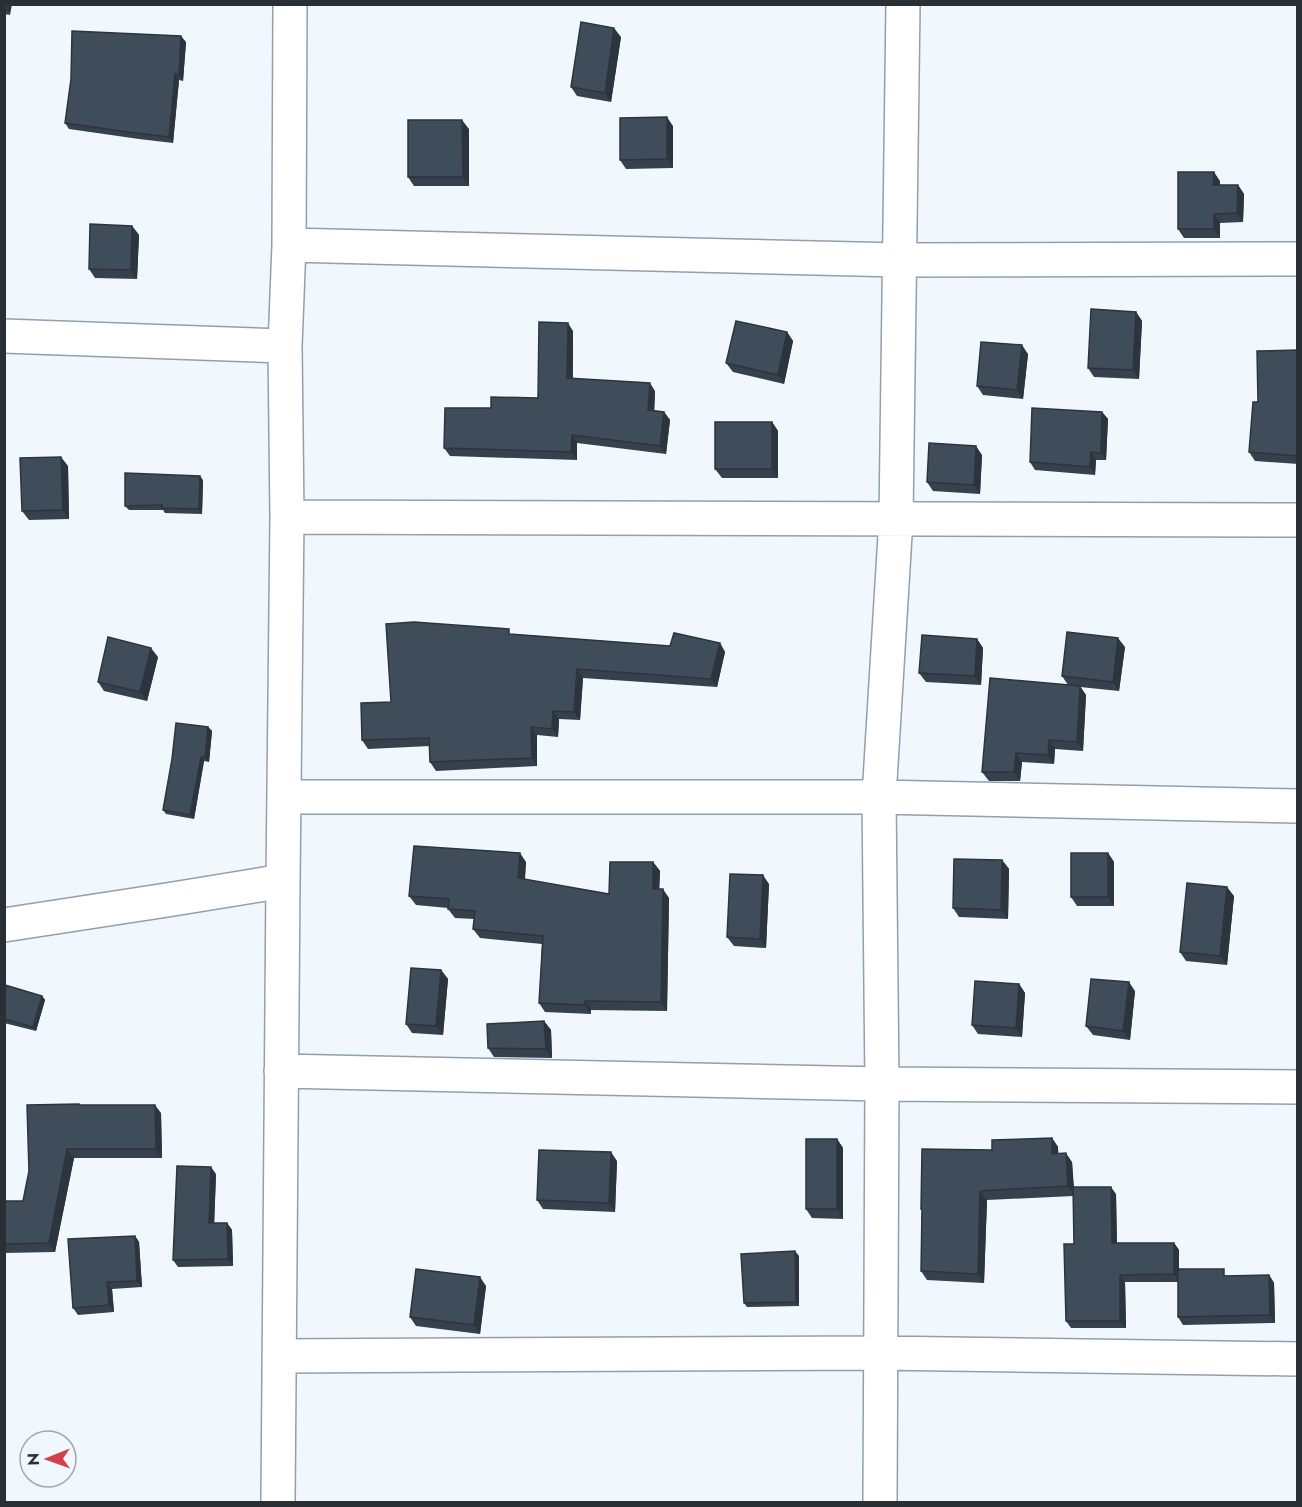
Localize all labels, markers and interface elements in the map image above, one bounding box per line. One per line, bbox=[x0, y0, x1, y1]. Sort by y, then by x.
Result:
north arrow bbox=[18, 1429, 78, 1489]
text: N bbox=[22, 1453, 45, 1466]

